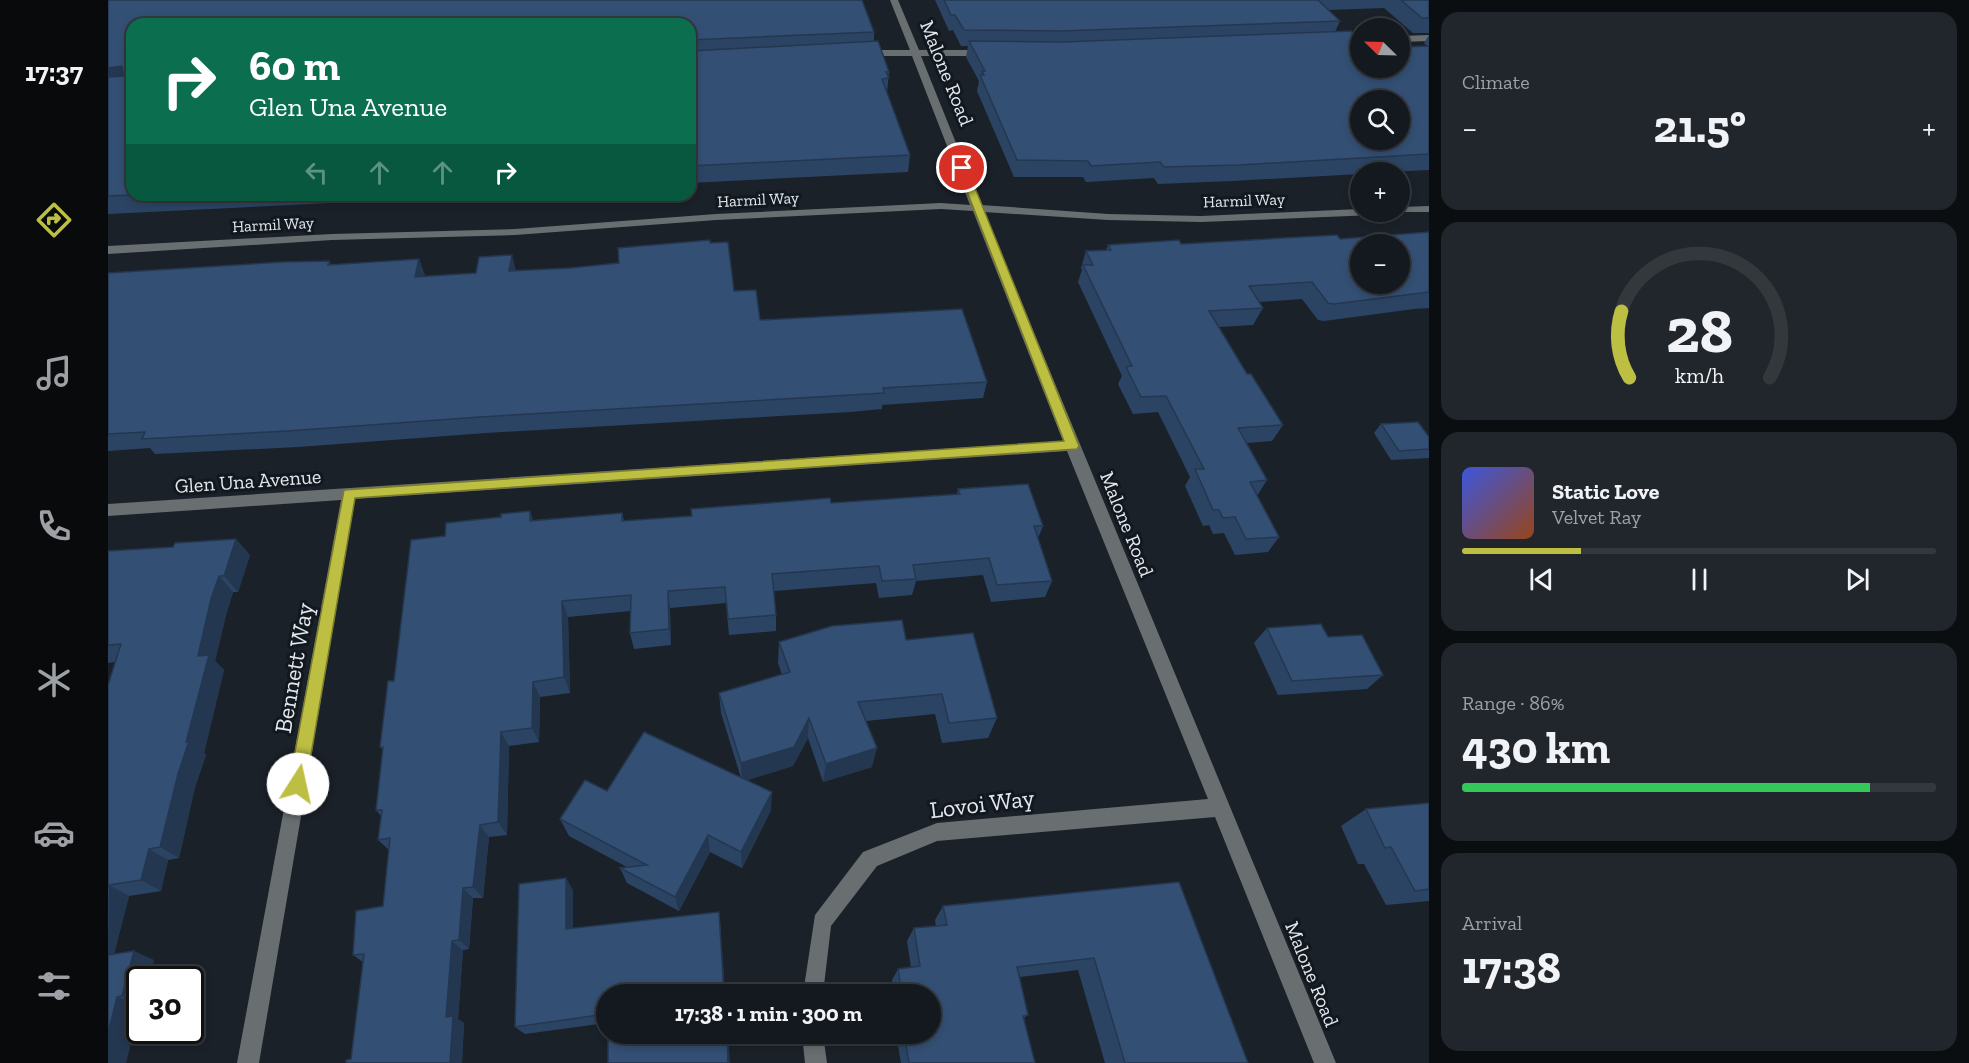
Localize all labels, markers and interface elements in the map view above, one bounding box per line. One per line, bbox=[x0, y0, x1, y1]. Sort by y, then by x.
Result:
street label: Malone Road bbox=[915, 17, 979, 129]
north arrow bbox=[1350, 18, 1410, 78]
map controls bbox=[1350, 18, 1410, 294]
text: 60 m bbox=[249, 40, 340, 91]
icon: right bbox=[150, 42, 228, 120]
text: 17:37 bbox=[25, 56, 83, 88]
text: Climate bbox=[1462, 70, 1530, 94]
button: search bbox=[1350, 90, 1410, 150]
text: Glen Una Avenue bbox=[249, 91, 447, 123]
text: 21.5° bbox=[1654, 100, 1746, 154]
text: − bbox=[1462, 108, 1477, 147]
text: + bbox=[1922, 108, 1936, 147]
pin bbox=[936, 142, 987, 193]
icon: arrive bbox=[945, 151, 978, 184]
icon: left bbox=[300, 156, 333, 189]
icon: ahead bbox=[363, 156, 396, 189]
icon: ahead bbox=[426, 156, 459, 189]
icon: right bbox=[489, 156, 522, 189]
button: + bbox=[1350, 162, 1410, 222]
street label: Harmil Way bbox=[717, 188, 800, 211]
street label: Harmil Way bbox=[1203, 190, 1286, 211]
icon: directions bbox=[33, 199, 75, 241]
street label: Harmil Way bbox=[232, 213, 315, 236]
button: − bbox=[1350, 234, 1410, 294]
text: 28 bbox=[1665, 293, 1733, 368]
icon: music bbox=[33, 352, 75, 394]
text: km/h bbox=[1675, 364, 1723, 389]
street label: Glen Una Avenue bbox=[174, 464, 322, 498]
street label: Malone Road bbox=[1095, 468, 1159, 580]
text: Static Love bbox=[1552, 478, 1659, 505]
icon: phone bbox=[33, 505, 75, 547]
text: Velvet Ray bbox=[1552, 505, 1641, 529]
icon: previous bbox=[1525, 563, 1558, 596]
icon: pause bbox=[1683, 563, 1716, 596]
icon: next bbox=[1841, 563, 1874, 596]
street label: Bennett Way bbox=[268, 600, 319, 735]
icon: climate bbox=[33, 659, 75, 701]
text: Range · 86% bbox=[1462, 691, 1564, 715]
text: 430 km bbox=[1462, 721, 1610, 775]
position arrow bbox=[266, 752, 330, 816]
street label: Lovoi Way bbox=[928, 783, 1037, 824]
icon: car bbox=[33, 812, 75, 854]
text: Arrival bbox=[1462, 911, 1522, 935]
street label: Malone Road bbox=[1280, 918, 1344, 1030]
text: 17:38 bbox=[1462, 941, 1561, 995]
icon: filters bbox=[33, 965, 75, 1007]
speed limit sign: 30 bbox=[126, 966, 204, 1044]
text: 17:38 · 1 min · 300 m bbox=[675, 1000, 862, 1027]

